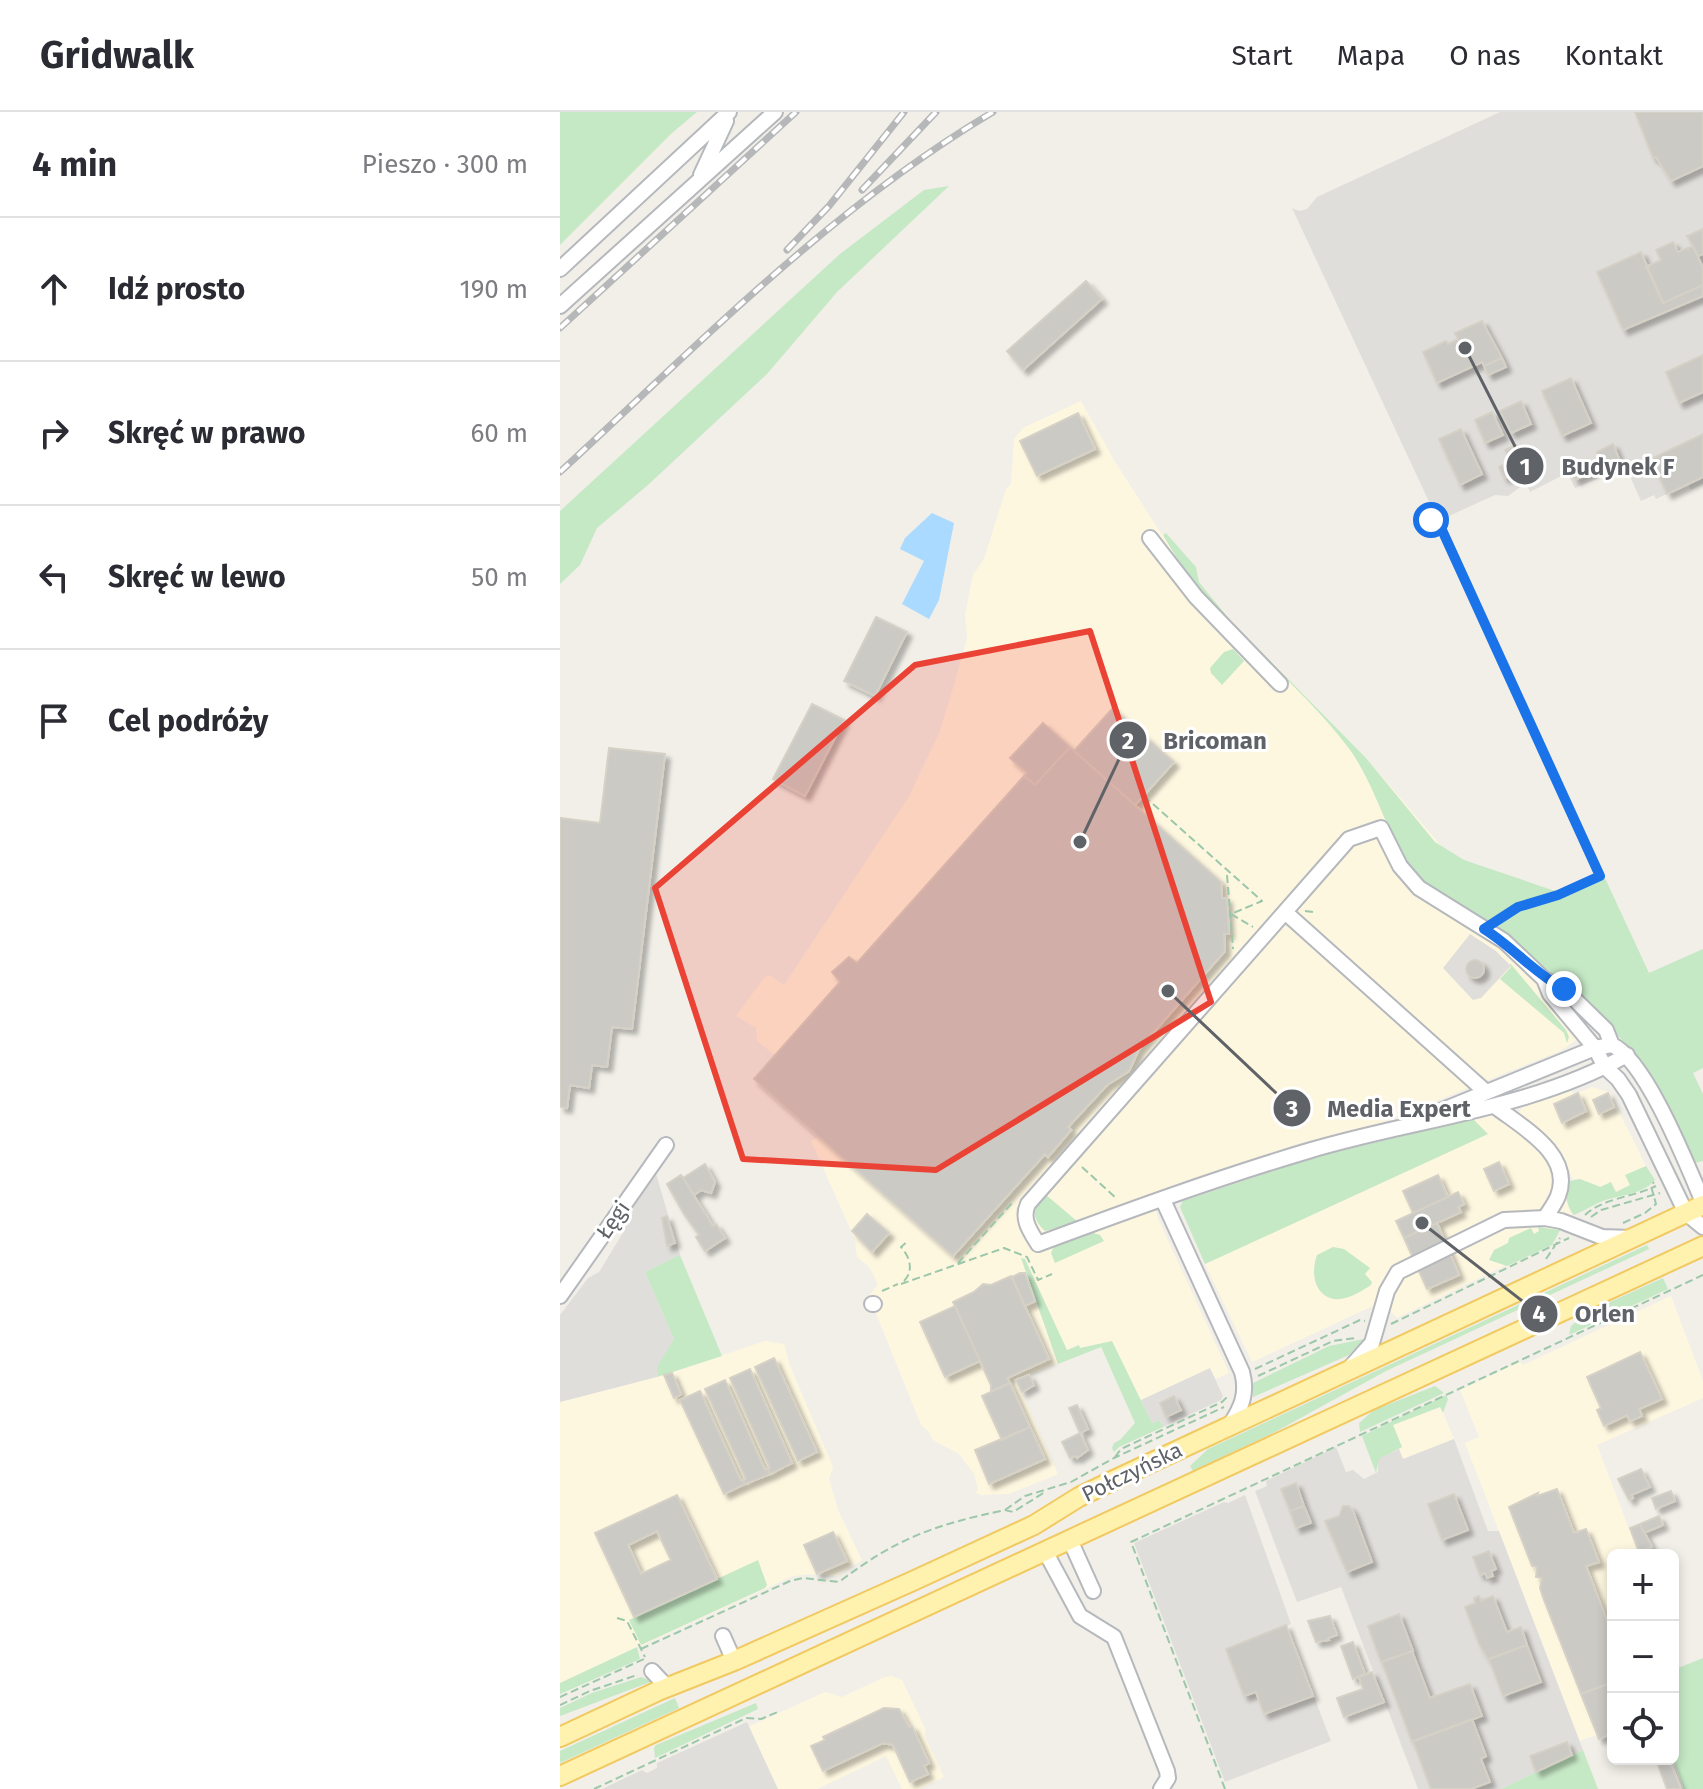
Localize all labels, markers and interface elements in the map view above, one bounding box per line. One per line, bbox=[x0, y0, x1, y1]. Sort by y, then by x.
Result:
text: Gridwalk bbox=[40, 32, 194, 78]
text: Start bbox=[1231, 39, 1293, 72]
text: Mapa bbox=[1337, 39, 1405, 72]
text: O nas bbox=[1449, 39, 1521, 72]
text: Kontakt bbox=[1565, 39, 1663, 72]
text: 4 min bbox=[32, 144, 117, 185]
text: Pieszo · 300 m bbox=[362, 149, 528, 180]
icon: ahead bbox=[32, 267, 76, 311]
text: Idź prosto bbox=[108, 271, 245, 307]
text: 190 m bbox=[459, 274, 528, 305]
icon: right bbox=[32, 411, 76, 455]
text: Skręć w prawo bbox=[108, 415, 306, 451]
text: 60 m bbox=[470, 418, 528, 449]
callout: Budynek F bbox=[1505, 442, 1690, 490]
text: 1 bbox=[1519, 453, 1531, 481]
text: Budynek F bbox=[1561, 453, 1675, 481]
route start bbox=[1413, 502, 1449, 538]
icon: left bbox=[32, 555, 76, 599]
text: Skręć w lewo bbox=[108, 559, 286, 595]
text: 50 m bbox=[471, 562, 528, 593]
icon: arrive bbox=[32, 699, 76, 743]
text: Cel podróży bbox=[108, 703, 268, 739]
callout: Bricoman bbox=[1108, 716, 1283, 764]
text: 2 bbox=[1122, 727, 1134, 755]
text: Bricoman bbox=[1163, 727, 1267, 755]
route end bbox=[1546, 971, 1582, 1007]
callout: Media Expert bbox=[1272, 1084, 1487, 1132]
text: 3 bbox=[1285, 1095, 1298, 1123]
text: Media Expert bbox=[1327, 1095, 1471, 1123]
street label: Łęgi bbox=[590, 1196, 636, 1244]
callout: Orlen bbox=[1519, 1290, 1651, 1338]
text: 4 bbox=[1532, 1300, 1546, 1328]
text: Orlen bbox=[1575, 1300, 1635, 1328]
street label: Połczyńska bbox=[1077, 1436, 1187, 1508]
map controls bbox=[1607, 1549, 1679, 1765]
button: + bbox=[1607, 1549, 1679, 1621]
button: − bbox=[1607, 1621, 1679, 1693]
button: locate bbox=[1607, 1693, 1679, 1765]

